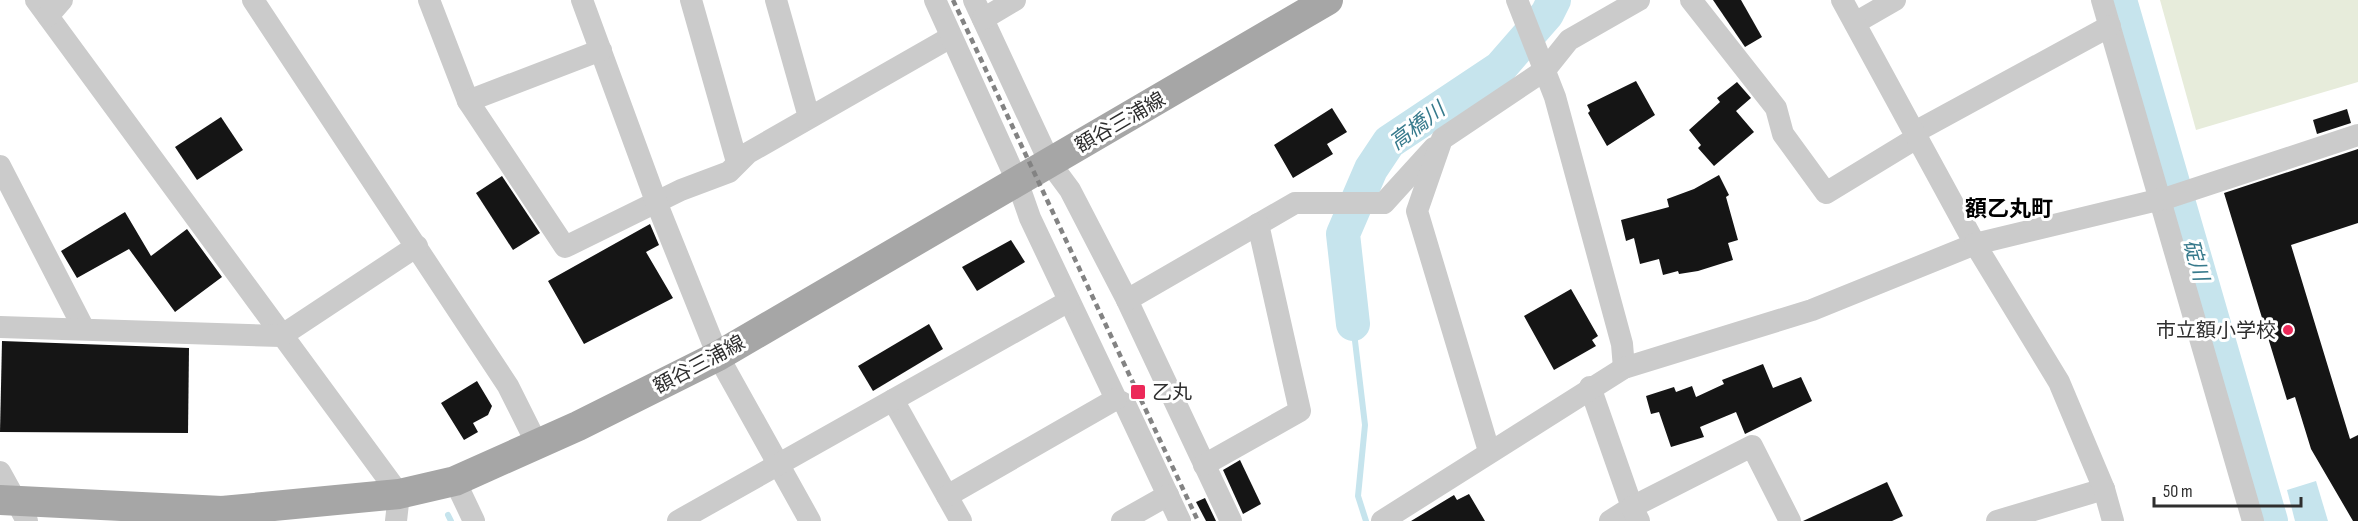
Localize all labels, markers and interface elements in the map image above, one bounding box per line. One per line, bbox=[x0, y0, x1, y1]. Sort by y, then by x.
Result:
street label: 額谷三浦線 bbox=[1071, 87, 1170, 158]
water label: 高橋川 bbox=[1385, 96, 1452, 155]
district label: 額乙丸町 bbox=[1965, 196, 2053, 223]
water label: 碇川 bbox=[2178, 237, 2214, 286]
place label: 市立額小学校 bbox=[2156, 319, 2276, 343]
marker: 市立額小学校 bbox=[2281, 323, 2295, 337]
street label: 額谷三浦線 bbox=[650, 331, 749, 399]
place label: 乙丸 bbox=[1152, 381, 1192, 405]
marker: 乙丸 bbox=[1129, 383, 1147, 401]
scale bar bbox=[2154, 470, 2301, 508]
text: 50 m bbox=[2163, 481, 2193, 502]

